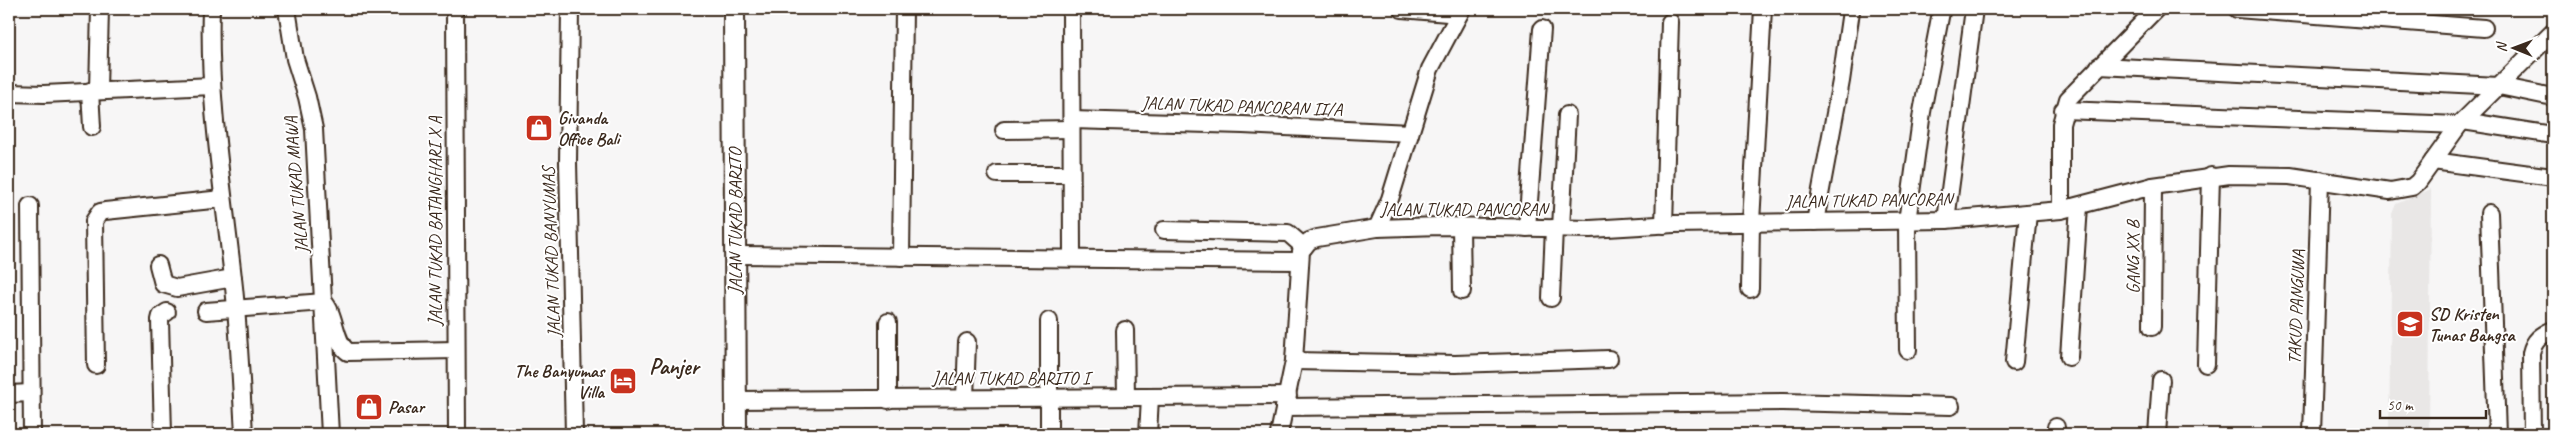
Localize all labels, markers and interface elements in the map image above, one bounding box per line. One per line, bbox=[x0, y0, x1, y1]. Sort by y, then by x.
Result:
north arrow bbox=[2490, 22, 2540, 72]
text: N bbox=[2493, 41, 2510, 52]
street label: JALAN TUKAD PANCORAN II/A bbox=[1140, 91, 1344, 121]
place label: Givanda Office Bali bbox=[558, 107, 622, 150]
shop icon: Givanda Office Bali bbox=[524, 113, 554, 143]
street label: JALAN TUKAD MAWA bbox=[279, 114, 313, 256]
street label: JALAN TUKAD BATANGHARI X A bbox=[424, 115, 446, 327]
street label: JALAN TUKAD BARITO bbox=[724, 146, 746, 295]
street label: JALAN TUKAD BANYUMAS bbox=[537, 164, 565, 339]
street label: JALAN TUKAD PANCORAN bbox=[1784, 187, 1955, 212]
street label: JALAN TUKAD PANCORAN bbox=[1380, 198, 1550, 220]
street label: GANG XX B bbox=[2122, 219, 2144, 294]
street label: TAKUD PANGUWA bbox=[2283, 248, 2309, 365]
place label: SD Kristen Tunas Bangsa bbox=[2429, 303, 2517, 346]
school or university icon: SD Kristen Tunas Bangsa bbox=[2395, 309, 2425, 339]
district label: Panjer bbox=[649, 353, 701, 381]
place label: The Banyumas Villa bbox=[514, 360, 606, 403]
hotel icon: The Banyumas Villa bbox=[608, 366, 638, 396]
street label: JALAN TUKAD BARITO I bbox=[931, 367, 1094, 389]
scale bar bbox=[2380, 388, 2486, 420]
shop icon: Pasar bbox=[354, 392, 384, 422]
place label: Pasar bbox=[388, 396, 426, 418]
text: 50 m bbox=[2387, 396, 2414, 415]

